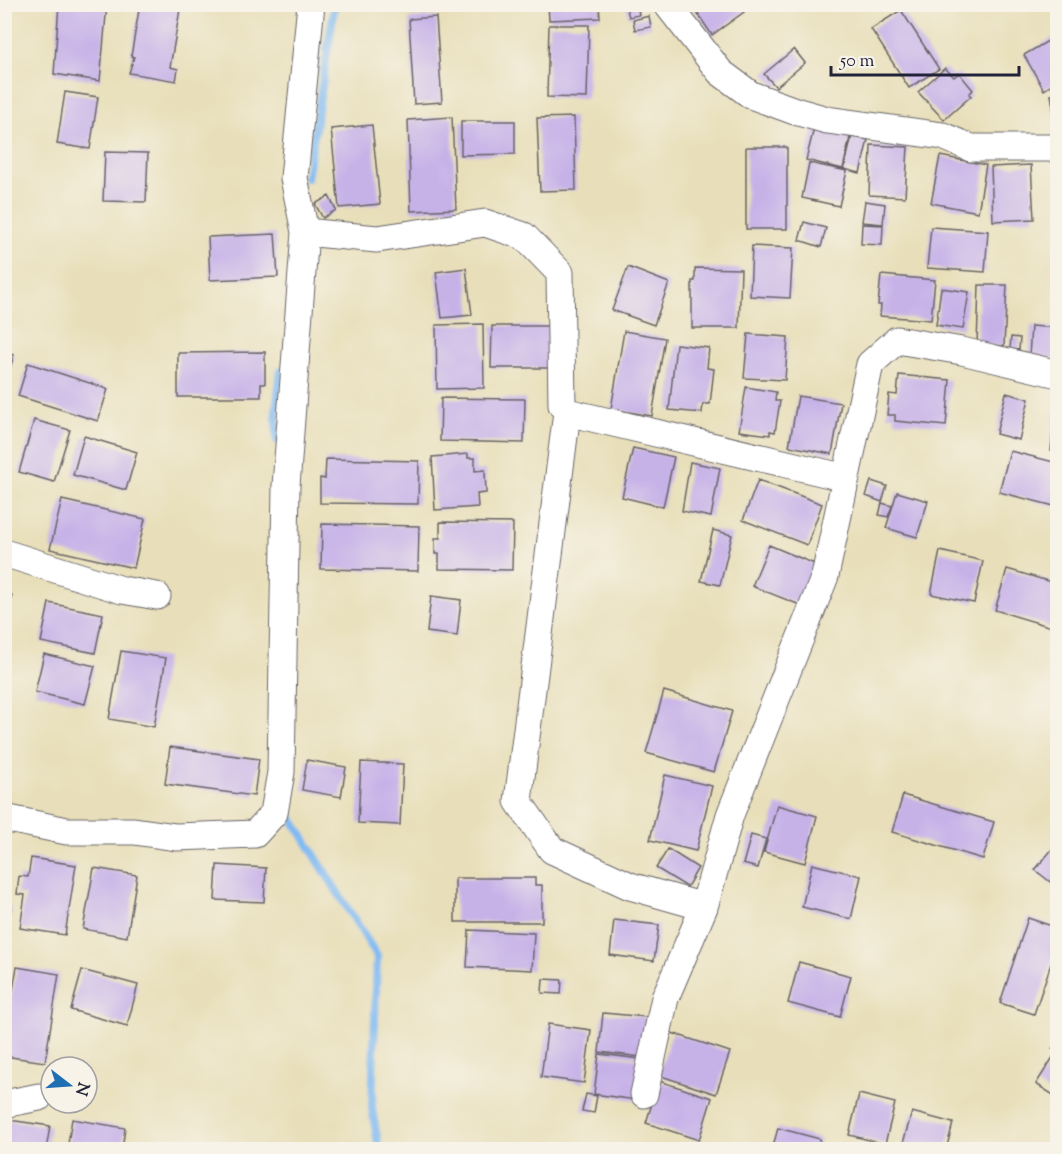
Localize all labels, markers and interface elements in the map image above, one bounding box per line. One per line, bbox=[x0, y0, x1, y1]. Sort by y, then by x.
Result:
scale bar bbox=[831, 39, 1018, 77]
text: 50 m bbox=[839, 49, 875, 75]
north arrow bbox=[39, 1055, 99, 1115]
text: N bbox=[68, 1079, 94, 1098]

